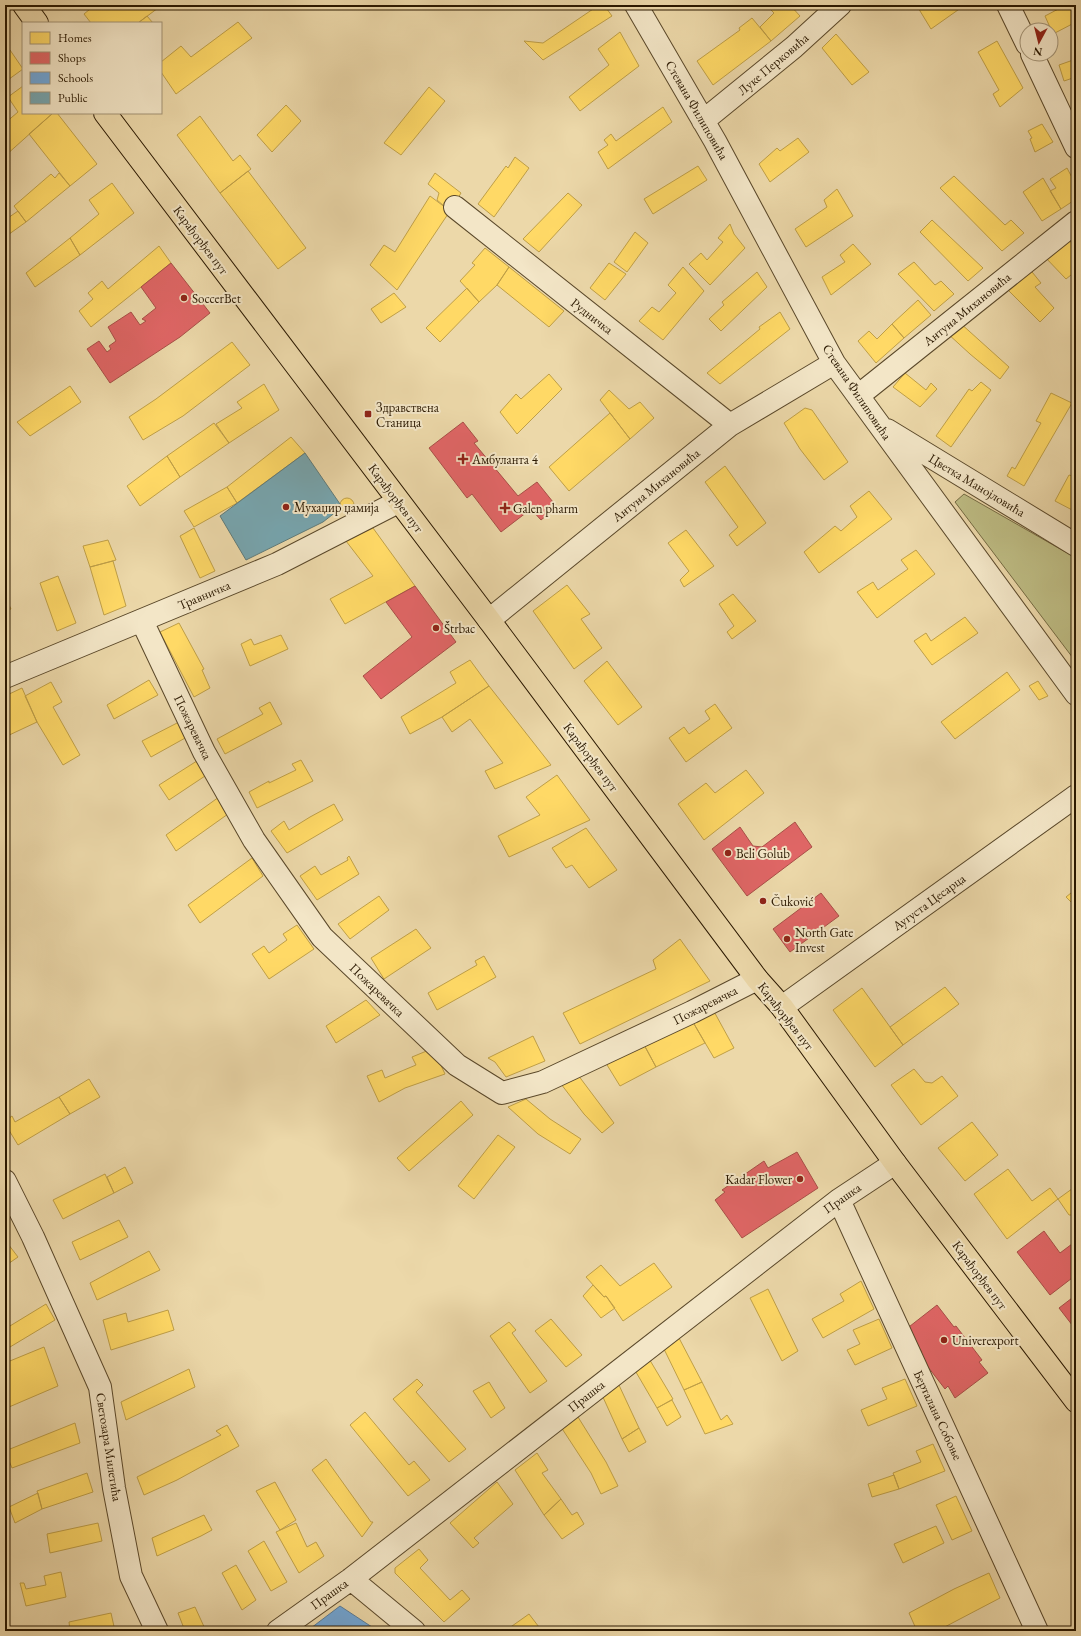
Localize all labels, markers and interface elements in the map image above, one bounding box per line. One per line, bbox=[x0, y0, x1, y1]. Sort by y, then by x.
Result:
legend bbox=[22, 22, 162, 114]
north arrow bbox=[1019, 22, 1059, 62]
street label: Луке Перковића bbox=[734, 29, 813, 99]
text: Homes bbox=[58, 30, 92, 46]
text: N bbox=[1032, 44, 1043, 59]
text: Shops bbox=[58, 50, 86, 66]
street label: Стевана Филиповића bbox=[662, 57, 733, 163]
text: Schools bbox=[58, 70, 93, 86]
text: Public bbox=[58, 90, 88, 106]
street label: Карађорђев пут bbox=[170, 202, 233, 278]
street label: Антуна Михановића bbox=[919, 268, 1015, 350]
place label: SoccerBet bbox=[192, 290, 241, 307]
marker: SoccerBet bbox=[179, 293, 189, 303]
street label: Рудничка bbox=[567, 294, 617, 338]
street label: Стевана Филиповића bbox=[819, 341, 896, 444]
place label: Здравствена Станица bbox=[376, 399, 440, 431]
marker: Здравствена Станица bbox=[363, 409, 373, 419]
street label: Антуна Михановића bbox=[608, 444, 704, 526]
street label: Цветка Манојловића bbox=[926, 449, 1029, 521]
place label: Амбуланта 4 bbox=[471, 451, 539, 468]
marker: Амбуланта 4 bbox=[457, 453, 469, 465]
street label: Карађорђев пут bbox=[365, 460, 428, 536]
place label: Мухаџир џамија bbox=[294, 499, 380, 516]
place label: Galen pharm bbox=[513, 500, 578, 517]
marker: Мухаџир џамија bbox=[281, 502, 291, 512]
marker: Galen pharm bbox=[500, 503, 510, 513]
street label: Травничка bbox=[175, 576, 234, 614]
place label: Štrbac bbox=[444, 620, 475, 637]
marker: Štrbac bbox=[431, 623, 441, 633]
street label: Пожаревачка bbox=[170, 692, 216, 763]
street label: Карађорђев пут bbox=[560, 719, 623, 795]
place label: Beli Golub bbox=[736, 845, 790, 862]
marker: Beli Golub bbox=[723, 848, 733, 858]
street label: Аугуста Цесарца bbox=[888, 869, 969, 935]
place label: Čuković bbox=[771, 893, 814, 910]
marker: Čuković bbox=[758, 896, 768, 906]
place label: North Gate Invest bbox=[795, 924, 853, 956]
marker: North Gate Invest bbox=[782, 934, 792, 944]
street label: Пожаревачка bbox=[346, 959, 409, 1021]
street label: Карађорђев пут bbox=[754, 979, 818, 1054]
street label: Пожаревачка bbox=[670, 981, 741, 1029]
place label: Kadar Flower bbox=[725, 1171, 793, 1188]
marker: Kadar Flower bbox=[795, 1174, 805, 1184]
street label: Прашка bbox=[820, 1178, 865, 1217]
street label: Карађорђев пут bbox=[949, 1237, 1012, 1313]
place label: Univerexport bbox=[952, 1332, 1019, 1349]
marker: Univerexport bbox=[939, 1335, 949, 1345]
street label: Берталана Собоње bbox=[910, 1367, 966, 1463]
street label: Прашка bbox=[564, 1376, 609, 1416]
street label: Светозара Милетића bbox=[92, 1391, 126, 1503]
street label: Прашка bbox=[307, 1574, 352, 1613]

